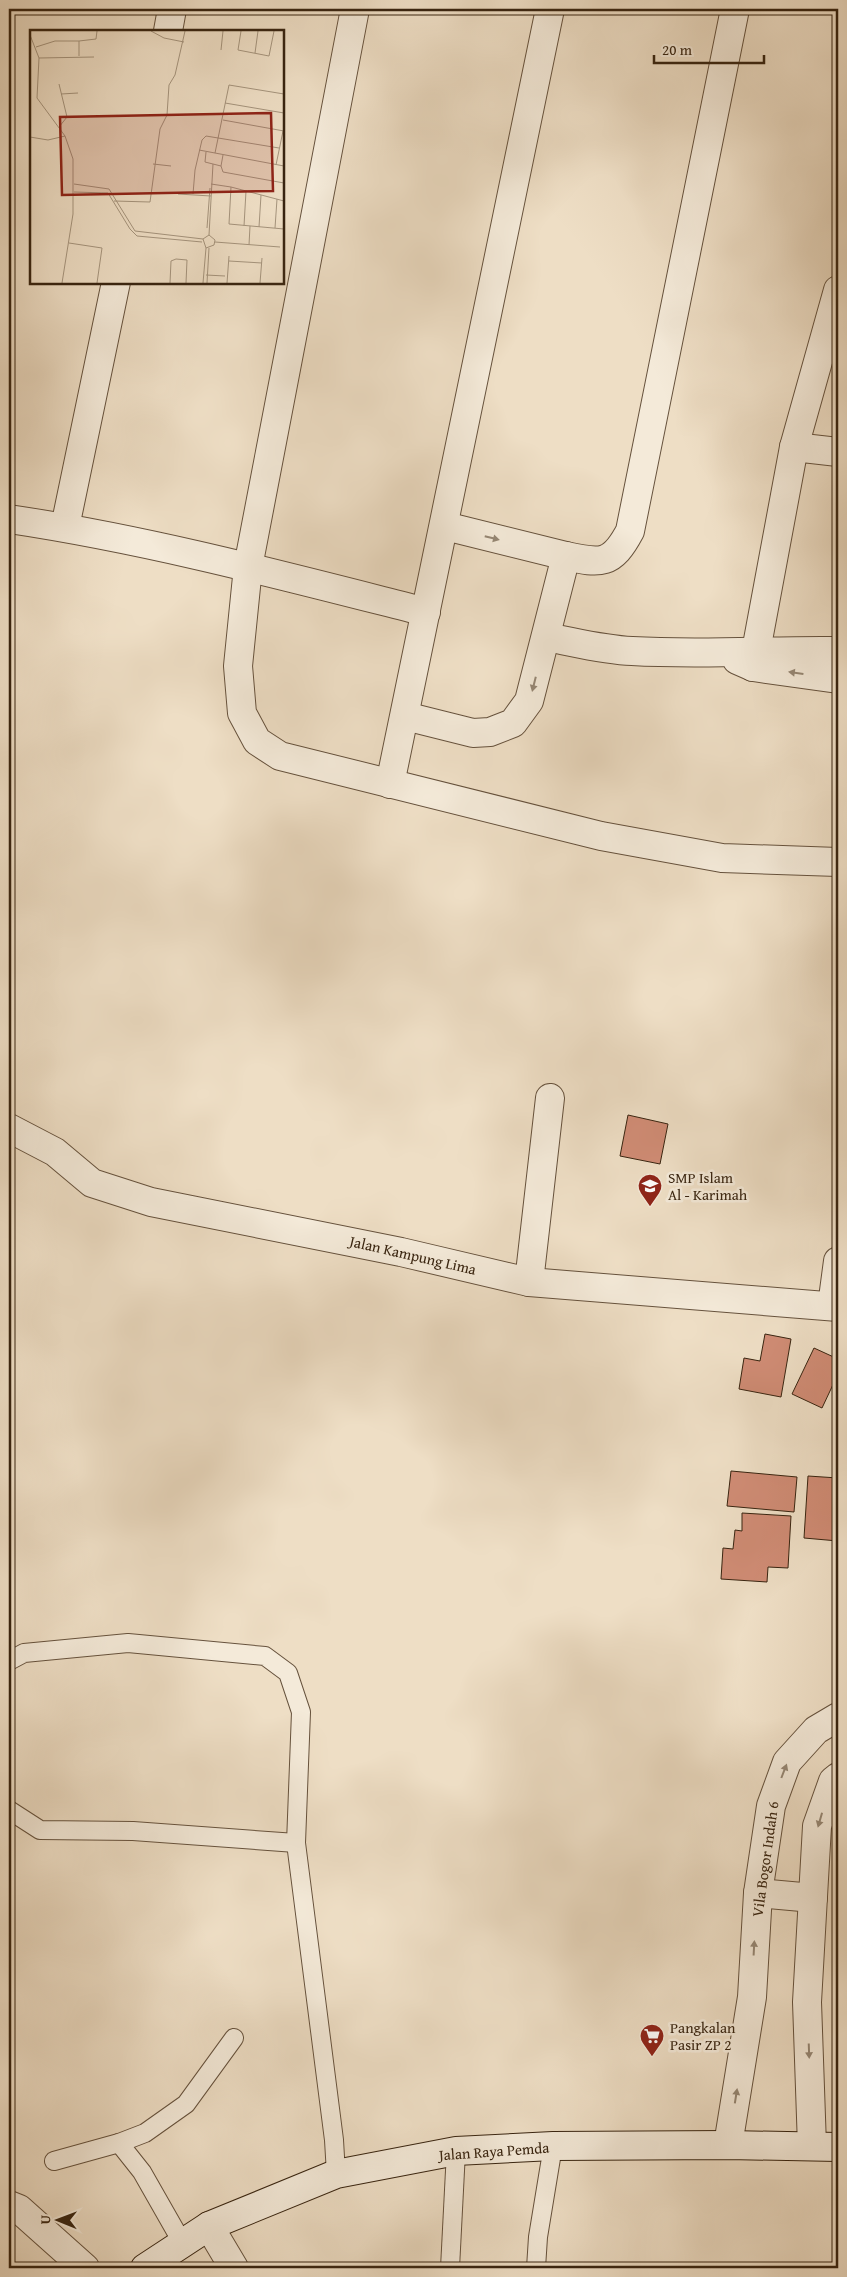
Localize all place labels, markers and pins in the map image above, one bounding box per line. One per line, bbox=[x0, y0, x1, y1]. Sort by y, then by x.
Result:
place label: SMP Islam Al - Karimah bbox=[668, 1167, 748, 1205]
school or university icon: SMP Islam Al - Karimah bbox=[637, 1173, 663, 1207]
place label: Pangkalan Pasir ZP 2 bbox=[670, 2017, 736, 2055]
supermarket icon: Pangkalan Pasir ZP 2 bbox=[639, 2023, 665, 2057]

